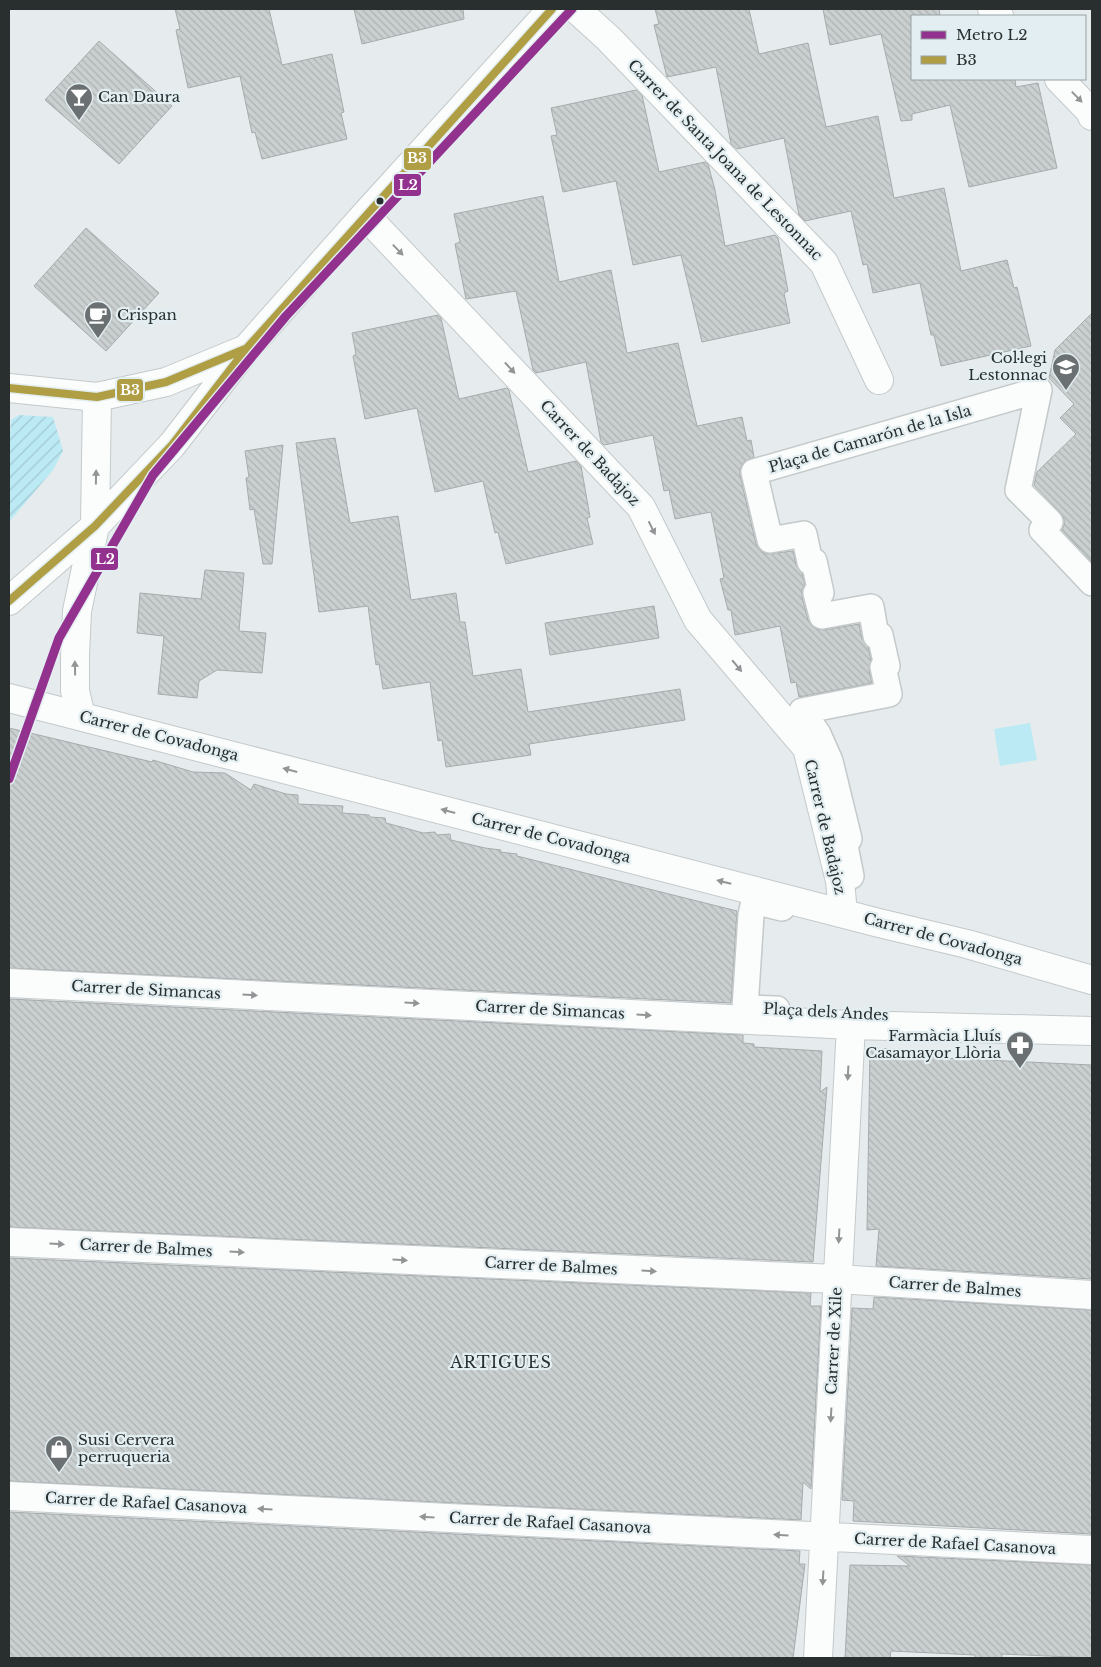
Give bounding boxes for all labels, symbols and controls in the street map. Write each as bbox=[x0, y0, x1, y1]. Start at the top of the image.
legend bbox=[911, 15, 1086, 80]
text: Metro L2 bbox=[956, 25, 1028, 44]
text: B3 bbox=[956, 50, 977, 69]
street label: Carrer de Santa Joana de Lestonnac bbox=[624, 55, 827, 264]
bar icon: Can Daura bbox=[64, 82, 94, 121]
place label: Can Daura bbox=[98, 87, 181, 106]
one-way arrow bbox=[1071, 91, 1083, 103]
line badge: B3 bbox=[403, 147, 432, 171]
text: B3 bbox=[407, 149, 427, 167]
line badge: L2 bbox=[393, 173, 422, 197]
text: L2 bbox=[398, 176, 418, 194]
unlabelled marker bbox=[375, 196, 385, 206]
one-way arrow bbox=[392, 244, 404, 256]
cafe icon: Crispan bbox=[83, 300, 113, 339]
place label: Crispan bbox=[117, 305, 177, 324]
place label: Col·legi Lestonnac bbox=[968, 348, 1047, 384]
school or university icon: Col·legi Lestonnac bbox=[1051, 352, 1081, 391]
one-way arrow bbox=[504, 362, 516, 374]
line badge: B3 bbox=[116, 378, 144, 402]
text: B3 bbox=[120, 381, 140, 399]
street label: Carrer de Badajoz bbox=[536, 396, 644, 510]
street label: Plaça de Camarón de la Isla bbox=[766, 400, 974, 477]
one-way arrow bbox=[92, 469, 100, 485]
one-way arrow bbox=[648, 521, 656, 536]
line badge: L2 bbox=[90, 547, 119, 571]
text: L2 bbox=[95, 550, 115, 568]
one-way arrow bbox=[731, 659, 743, 671]
one-way arrow bbox=[71, 660, 79, 676]
street label: Carrer de Covadonga bbox=[77, 707, 241, 765]
street label: Carrer de Badajoz bbox=[801, 757, 850, 896]
one-way arrow bbox=[283, 766, 298, 774]
one-way arrow bbox=[440, 807, 455, 815]
street label: Carrer de Covadonga bbox=[469, 809, 633, 867]
one-way arrow bbox=[716, 878, 731, 886]
street label: Carrer de Covadonga bbox=[862, 908, 1025, 969]
street label: Carrer de Simancas bbox=[71, 976, 222, 1003]
one-way arrow bbox=[242, 992, 258, 1000]
street label: Carrer de Simancas bbox=[475, 996, 626, 1023]
street label: Plaça dels Andes bbox=[763, 999, 889, 1024]
one-way arrow bbox=[404, 1000, 420, 1008]
one-way arrow bbox=[636, 1011, 652, 1019]
place label: Farmàcia Lluís Casamayor Llòria bbox=[865, 1026, 1002, 1062]
pharmacy icon: Farmàcia Lluís Casamayor Llòria bbox=[1005, 1030, 1035, 1069]
one-way arrow bbox=[844, 1066, 852, 1082]
one-way arrow bbox=[835, 1228, 843, 1244]
street label: Carrer de Balmes bbox=[79, 1235, 213, 1260]
one-way arrow bbox=[50, 1241, 66, 1249]
one-way arrow bbox=[230, 1249, 246, 1257]
street label: Carrer de Balmes bbox=[484, 1253, 618, 1278]
one-way arrow bbox=[392, 1256, 408, 1264]
one-way arrow bbox=[642, 1267, 658, 1275]
street label: Carrer de Balmes bbox=[888, 1272, 1022, 1301]
street label: Carrer de Xile bbox=[821, 1287, 846, 1395]
district label: ARTIGUES bbox=[449, 1352, 552, 1372]
one-way arrow bbox=[826, 1408, 834, 1424]
place label: Susi Cervera perruqueria bbox=[78, 1430, 175, 1466]
shop icon: Susi Cervera perruqueria bbox=[44, 1434, 74, 1473]
street label: Carrer de Rafael Casanova bbox=[45, 1488, 248, 1517]
one-way arrow bbox=[256, 1504, 272, 1512]
street label: Carrer de Rafael Casanova bbox=[449, 1508, 652, 1537]
one-way arrow bbox=[419, 1513, 435, 1521]
street label: Carrer de Rafael Casanova bbox=[854, 1529, 1057, 1558]
one-way arrow bbox=[773, 1531, 789, 1539]
one-way arrow bbox=[818, 1570, 826, 1586]

